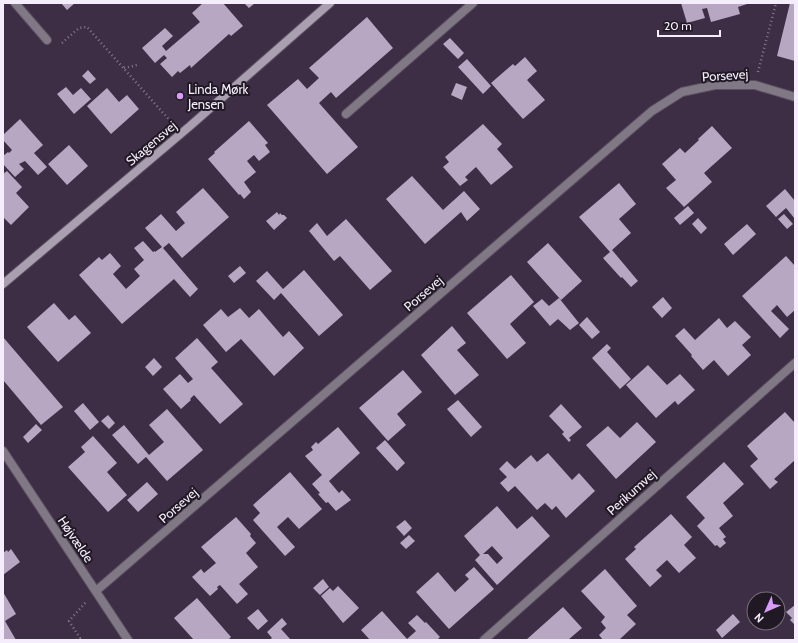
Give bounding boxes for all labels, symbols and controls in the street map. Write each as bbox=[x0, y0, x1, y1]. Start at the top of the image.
scale bar bbox=[658, 12, 720, 38]
text: 20 m bbox=[664, 18, 692, 33]
street label: Porsevej bbox=[701, 65, 749, 86]
place label: Linda Mørk Jensen bbox=[187, 81, 249, 112]
marker: Linda Mørk Jensen bbox=[175, 91, 185, 101]
street label: Skagensvej bbox=[122, 117, 180, 169]
street label: Porsevej bbox=[400, 272, 446, 315]
street label: Perikumvej bbox=[603, 466, 659, 519]
street label: Porsevej bbox=[155, 484, 201, 527]
street label: Højvælde bbox=[54, 513, 97, 566]
north arrow bbox=[746, 591, 786, 631]
text: N bbox=[751, 610, 767, 626]

